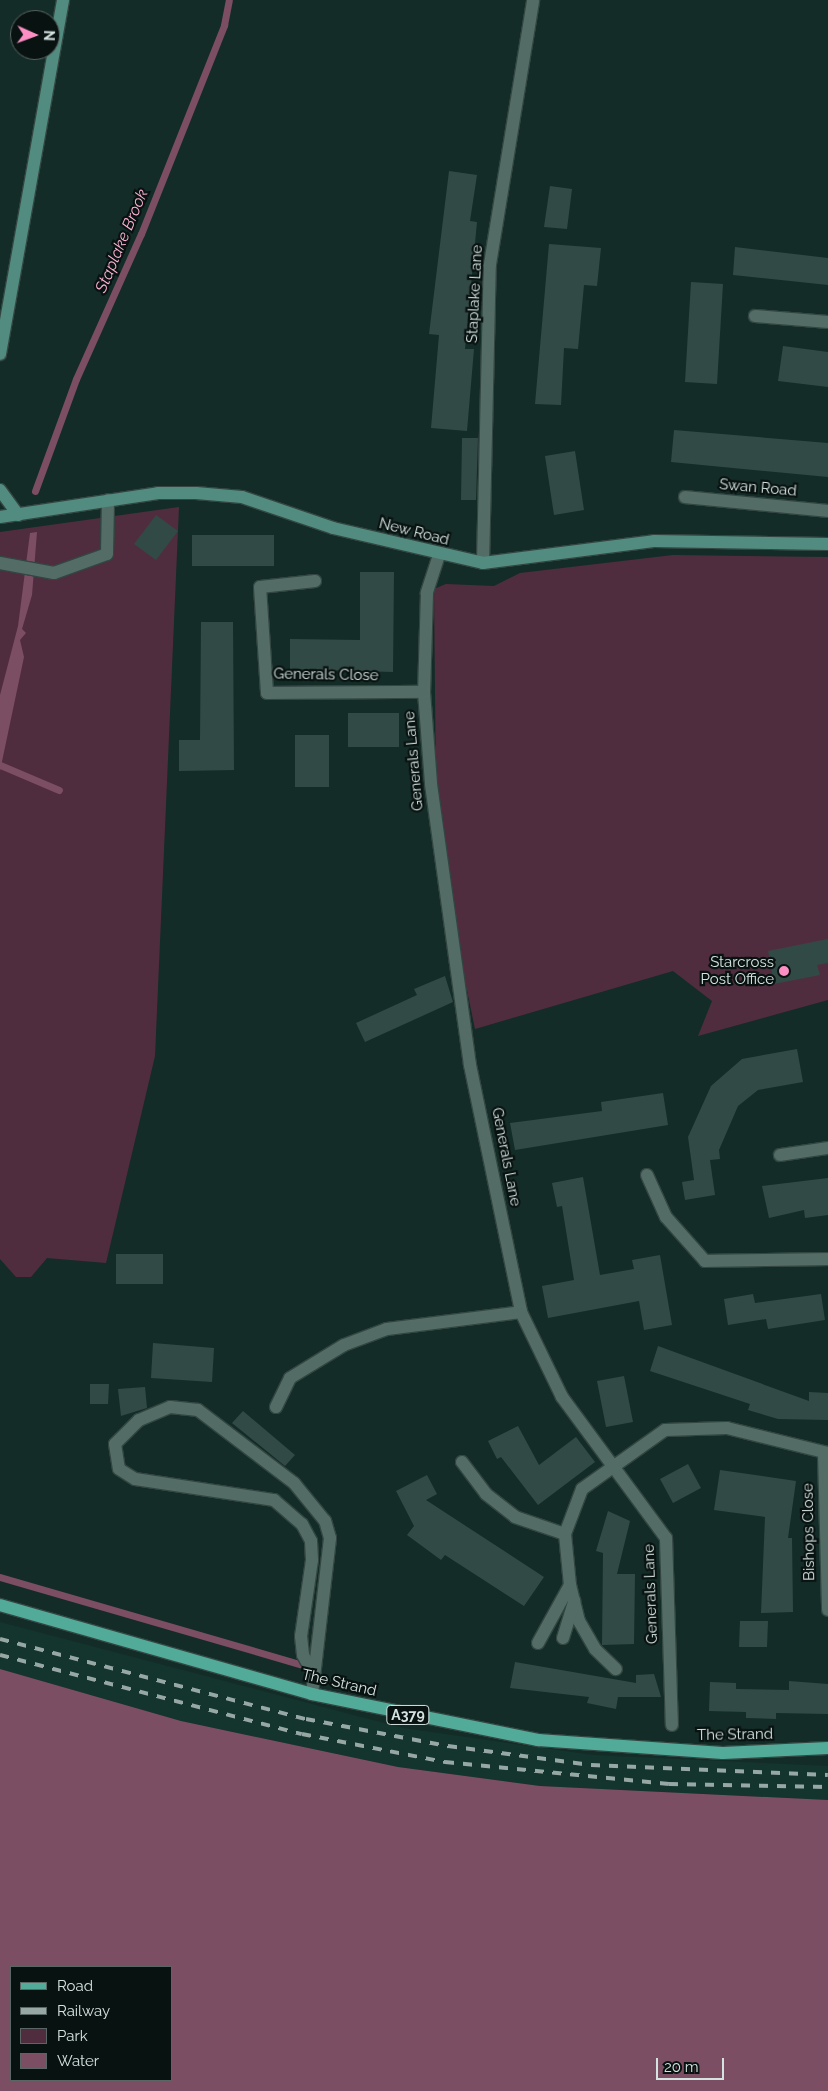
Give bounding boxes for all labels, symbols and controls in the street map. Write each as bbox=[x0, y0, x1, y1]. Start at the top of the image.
north arrow bbox=[10, 10, 60, 60]
text: N bbox=[41, 30, 57, 41]
water label: Staplake Brook bbox=[92, 186, 152, 296]
street label: Staplake Lane bbox=[463, 244, 487, 344]
street label: Swan Road bbox=[719, 476, 797, 500]
street label: New Road bbox=[377, 515, 451, 549]
street label: Generals Close bbox=[273, 665, 379, 685]
street label: Generals Lane bbox=[401, 710, 427, 812]
place label: Starcross Post Office bbox=[701, 953, 774, 988]
marker: Starcross Post Office bbox=[778, 965, 790, 977]
street label: Generals Lane bbox=[488, 1106, 524, 1208]
street label: Bishops Close bbox=[799, 1483, 819, 1581]
street label: Generals Lane bbox=[640, 1544, 662, 1644]
street label: The Strand bbox=[300, 1666, 378, 1700]
road number: A379 bbox=[386, 1704, 430, 1726]
street label: The Strand bbox=[697, 1725, 773, 1745]
legend bbox=[10, 1966, 172, 2081]
text: Road bbox=[57, 1977, 93, 1995]
text: Railway bbox=[57, 2002, 110, 2020]
text: Park bbox=[57, 2027, 88, 2045]
scale bar bbox=[658, 2048, 726, 2080]
text: Water bbox=[57, 2052, 99, 2070]
text: 20 m bbox=[664, 2058, 699, 2076]

